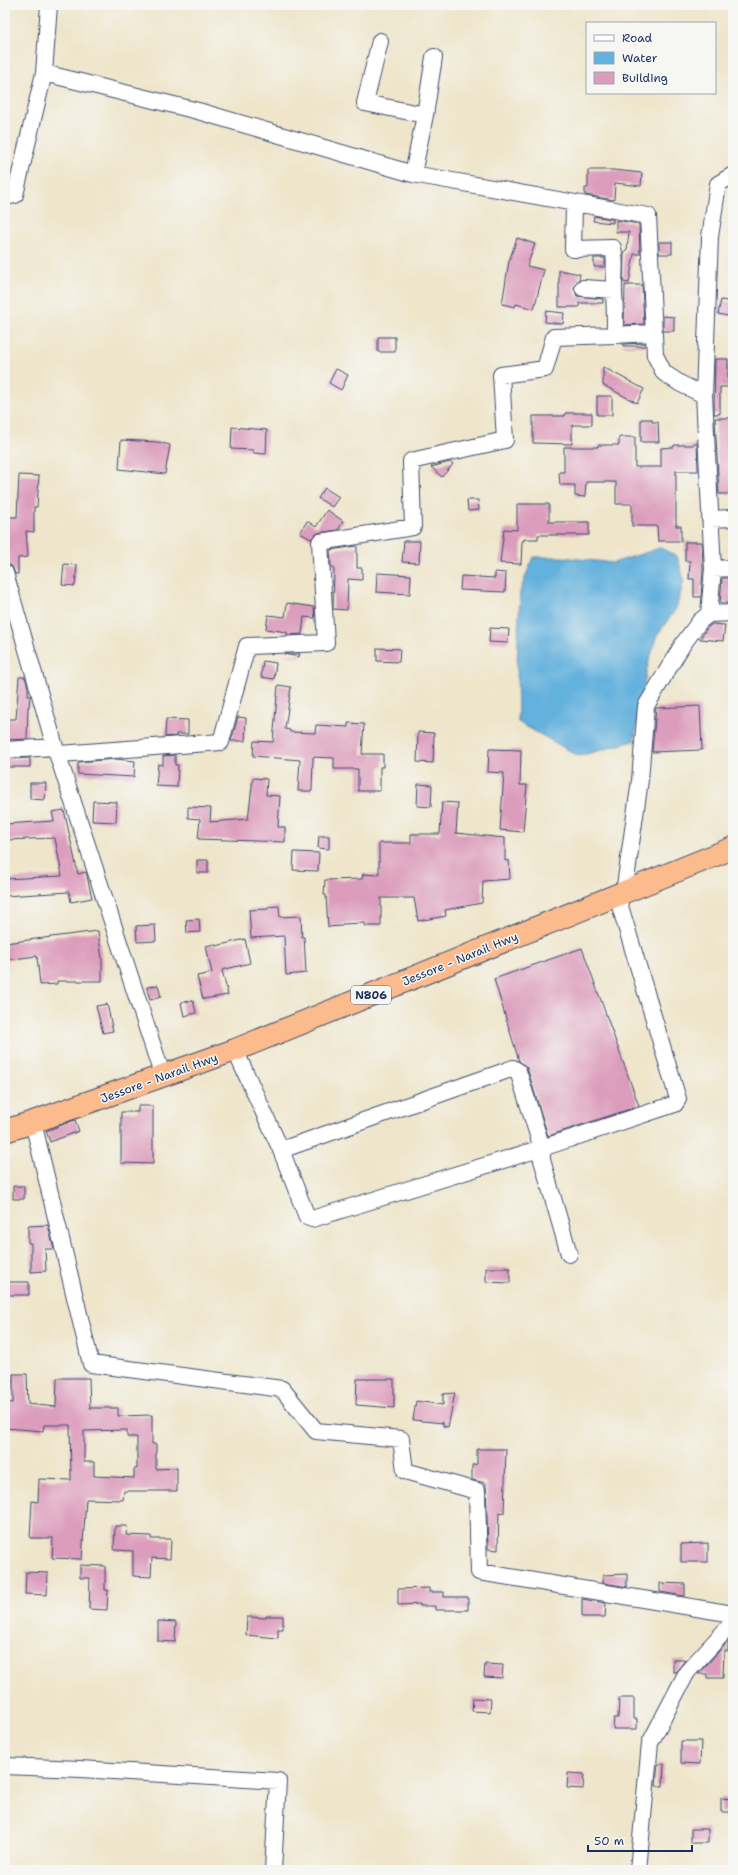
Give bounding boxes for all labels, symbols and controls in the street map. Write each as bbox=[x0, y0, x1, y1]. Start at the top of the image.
legend bbox=[586, 22, 716, 94]
text: Road bbox=[622, 30, 653, 46]
text: Water bbox=[622, 50, 658, 66]
text: Building bbox=[622, 70, 668, 86]
street label: Jessore - Narail Hwy bbox=[400, 928, 520, 990]
road number: N806 bbox=[351, 986, 391, 1004]
street label: Jessore - Narail Hwy bbox=[98, 1049, 220, 1107]
scale bar bbox=[588, 1827, 692, 1853]
text: 50 m bbox=[594, 1833, 624, 1849]

